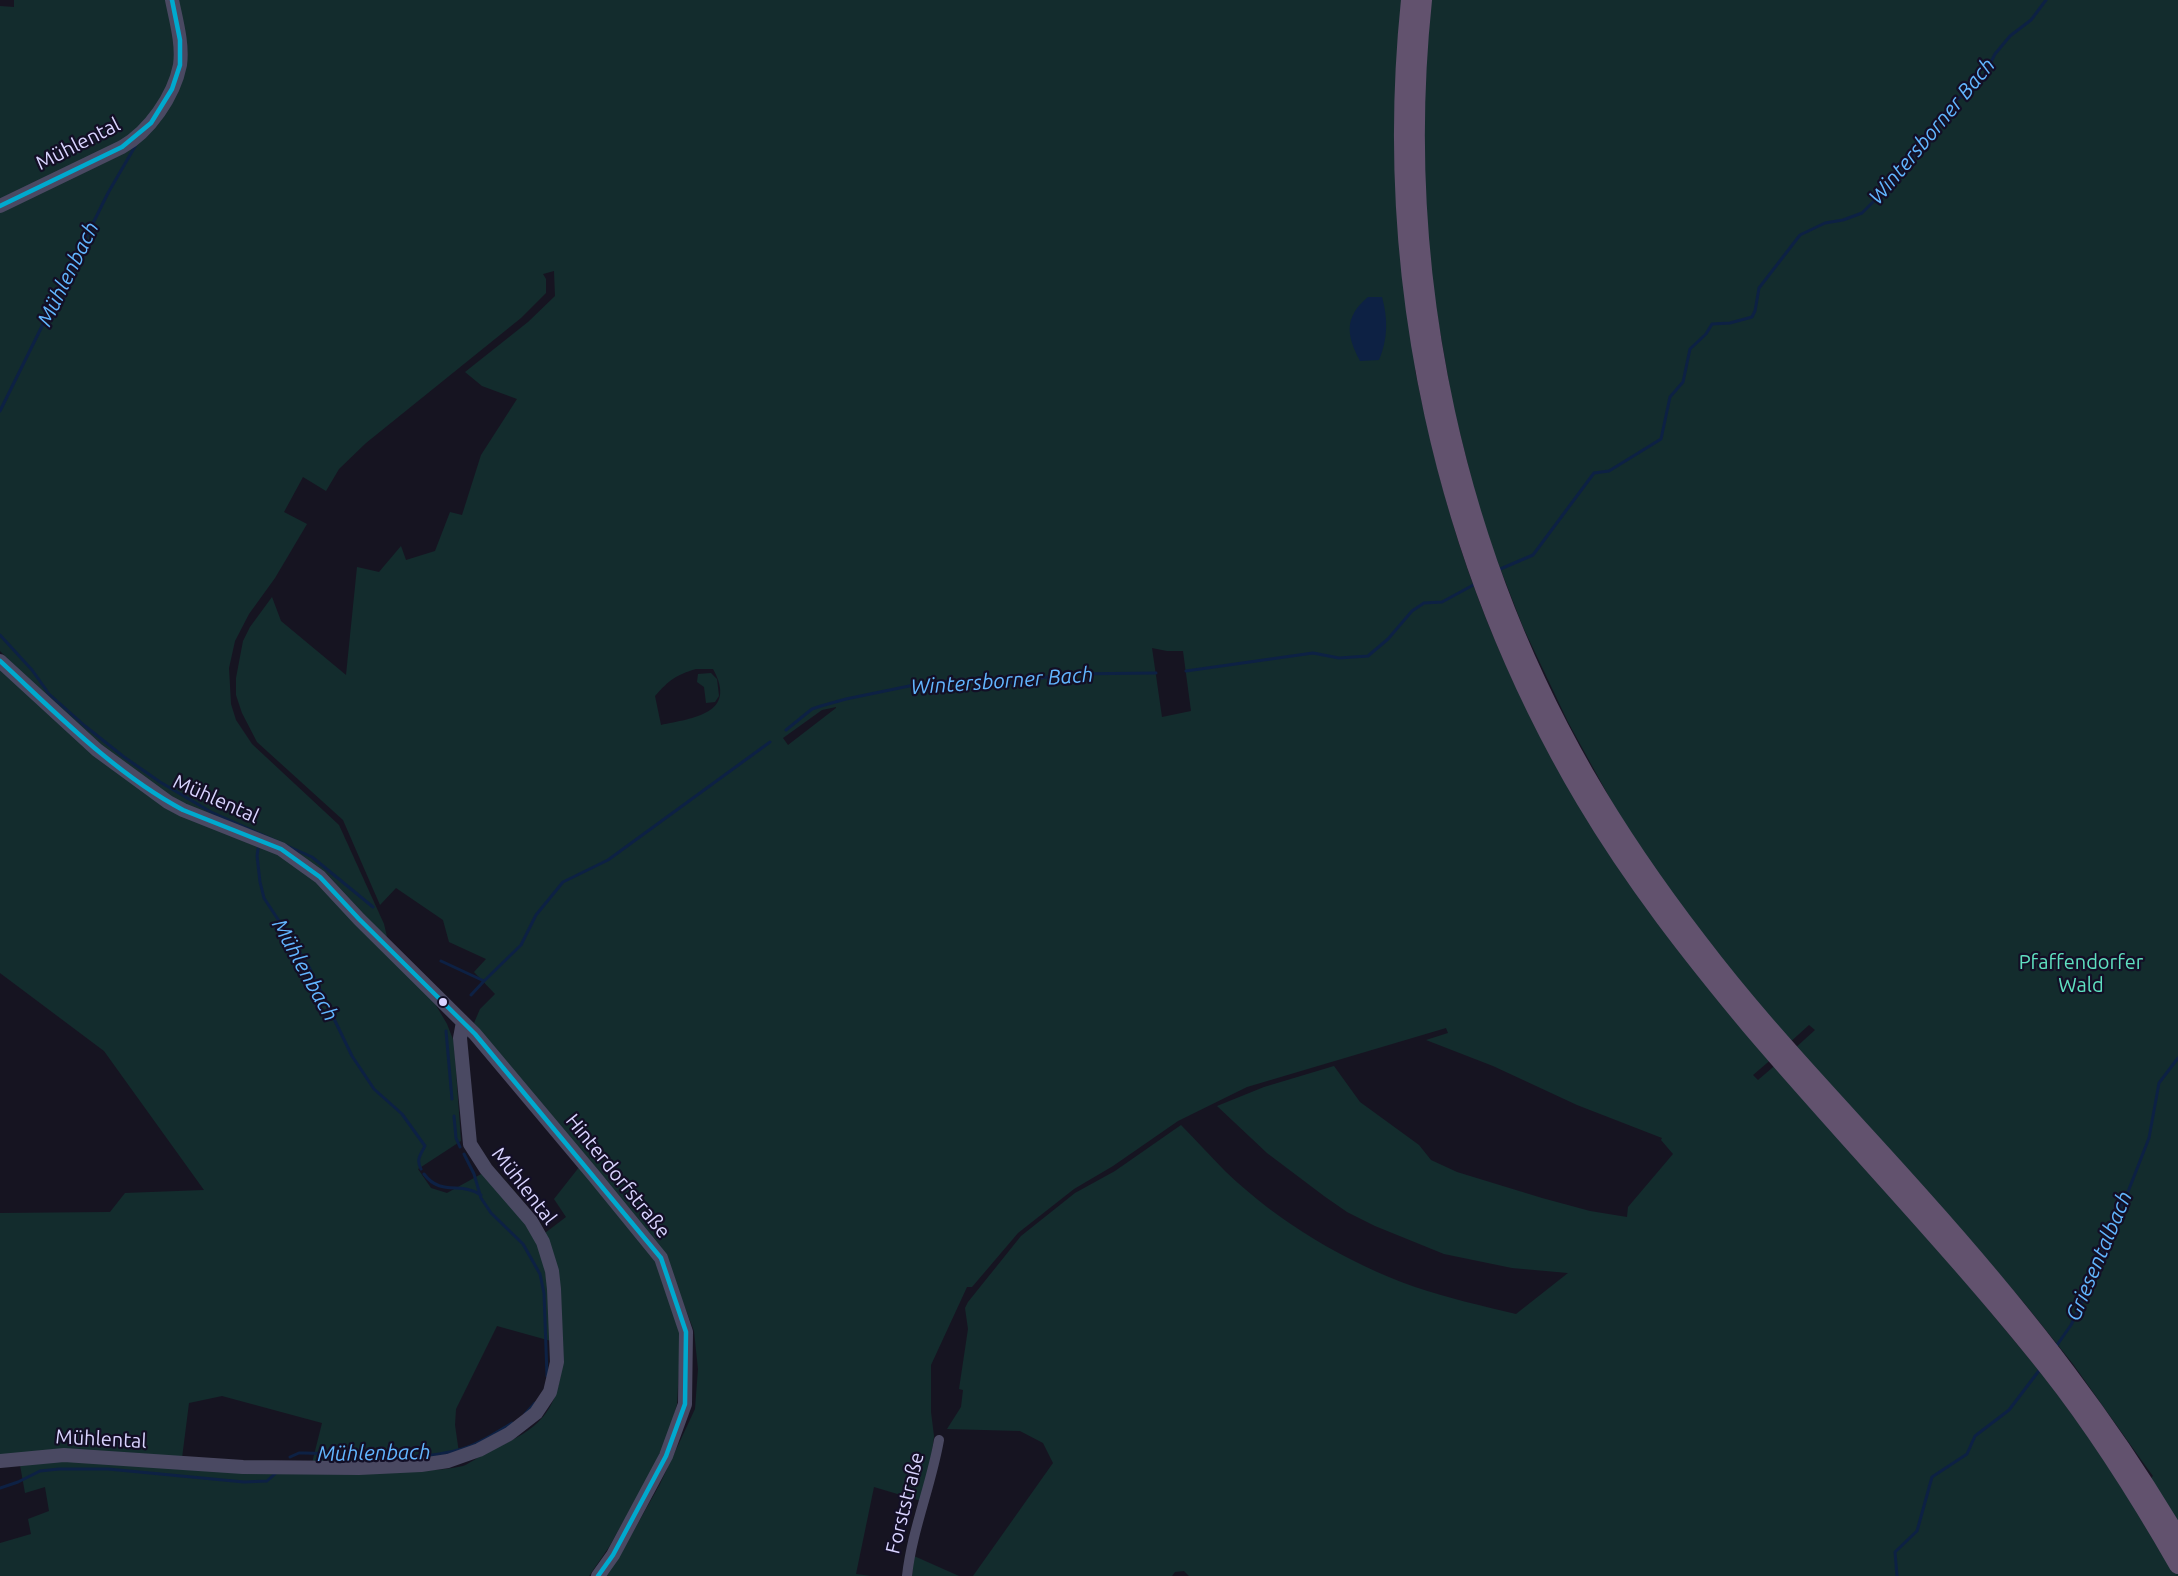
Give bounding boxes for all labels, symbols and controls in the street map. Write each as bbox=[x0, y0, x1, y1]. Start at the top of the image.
water label: Wintersborner Bach bbox=[1864, 53, 2000, 209]
street label: Mühlental bbox=[32, 113, 124, 175]
water label: Mühlenbach bbox=[32, 218, 104, 330]
water label: Wintersborner Bach bbox=[910, 662, 1094, 700]
street label: Mühlental bbox=[169, 769, 263, 829]
water label: Mühlenbach bbox=[267, 914, 343, 1026]
park label: Pfaffendorfer Wald bbox=[2019, 950, 2143, 997]
unlabelled marker bbox=[437, 996, 449, 1008]
street label: Hinterdorfstraße bbox=[561, 1109, 675, 1243]
street label: Mühlental bbox=[486, 1143, 562, 1229]
water label: Griesentalbach bbox=[2060, 1187, 2138, 1325]
street label: Mühlental bbox=[55, 1425, 147, 1453]
water label: Mühlenbach bbox=[317, 1439, 431, 1467]
street label: Forststraße bbox=[881, 1450, 929, 1556]

